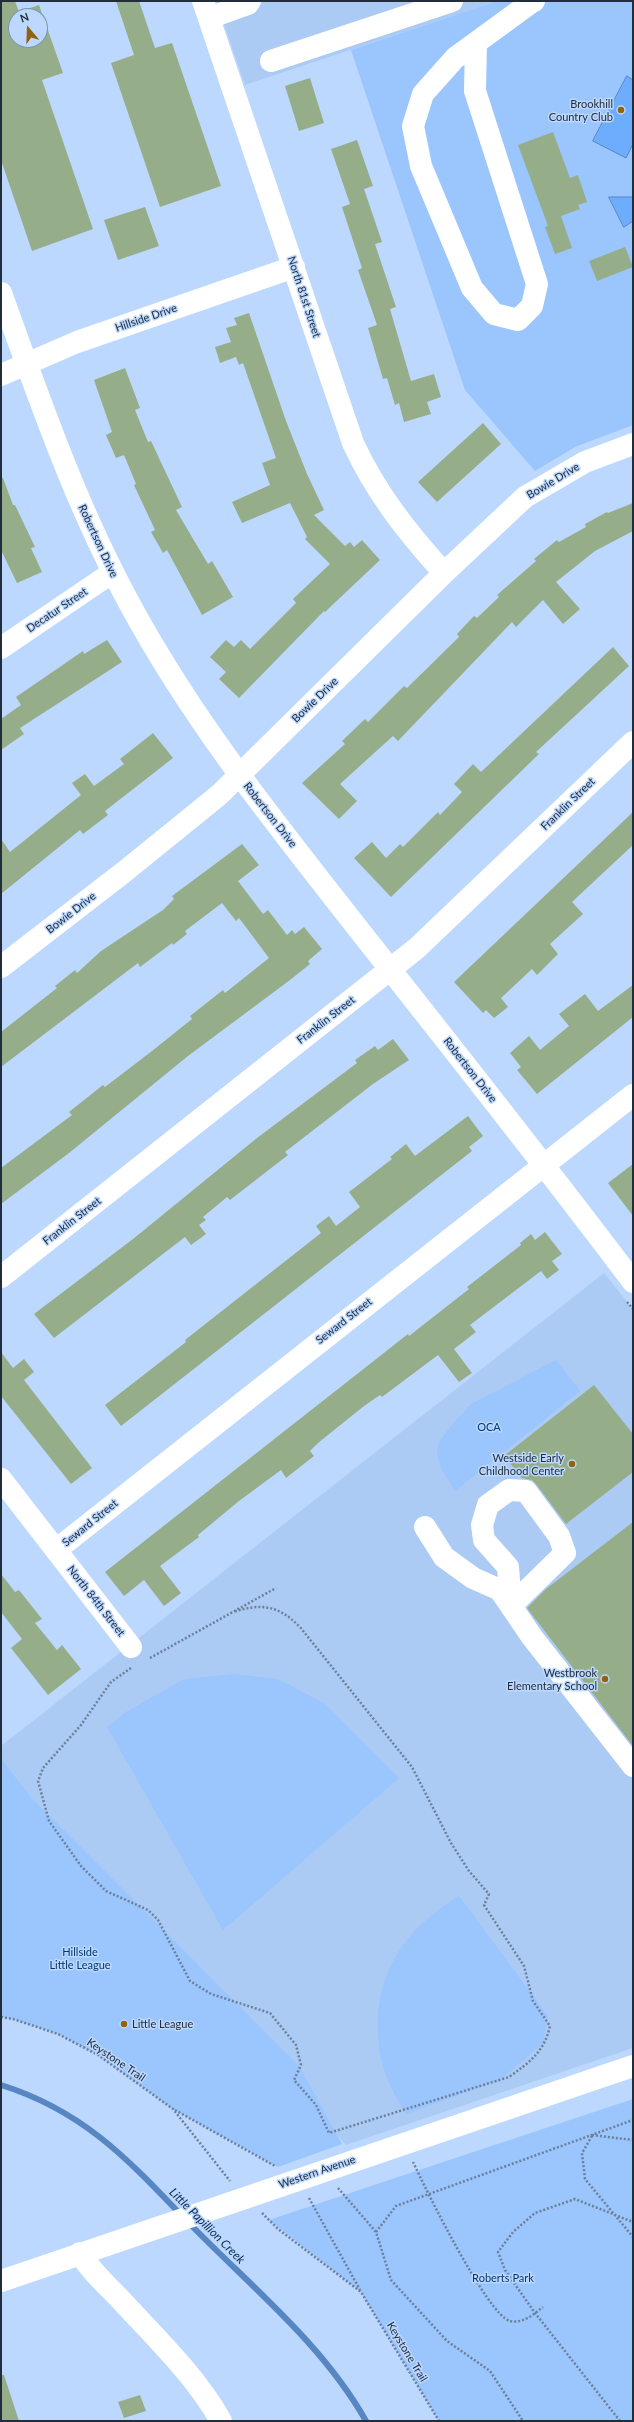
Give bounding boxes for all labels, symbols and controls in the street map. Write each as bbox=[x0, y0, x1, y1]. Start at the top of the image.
north arrow bbox=[8, 8, 48, 48]
text: N bbox=[18, 10, 30, 25]
place label: Brookhill Country Club bbox=[549, 97, 613, 123]
marker: Brookhill Country Club bbox=[616, 105, 626, 115]
street label: North 81st Street bbox=[285, 255, 323, 339]
street label: Hillside Drive bbox=[113, 301, 179, 335]
street label: Bowie Drive bbox=[524, 460, 582, 502]
street label: Robertson Drive bbox=[75, 502, 121, 580]
street label: Decatur Street bbox=[24, 585, 90, 635]
street label: Bowie Drive bbox=[289, 675, 341, 725]
street label: Franklin Street bbox=[538, 775, 598, 833]
street label: Robertson Drive bbox=[241, 780, 299, 850]
street label: Bowie Drive bbox=[44, 890, 98, 936]
street label: Franklin Street bbox=[294, 993, 358, 1047]
street label: Robertson Drive bbox=[441, 1035, 499, 1105]
street label: Franklin Street bbox=[40, 1194, 104, 1248]
street label: Seward Street bbox=[313, 1295, 375, 1347]
park label: OCA bbox=[477, 1420, 501, 1434]
place label: Westside Early Childhood Center bbox=[479, 1451, 564, 1477]
marker: Westside Early Childhood Center bbox=[567, 1459, 577, 1469]
street label: Seward Street bbox=[60, 1497, 120, 1549]
street label: North 84th Street bbox=[64, 1563, 128, 1639]
place label: Westbrook Elementary School bbox=[507, 1666, 597, 1692]
marker: Westbrook Elementary School bbox=[600, 1674, 610, 1684]
park label: Hillside Little League bbox=[49, 1945, 111, 1971]
place label: Little League bbox=[132, 2017, 193, 2031]
marker: Little League bbox=[119, 2019, 129, 2029]
street label: Keystone Trail bbox=[84, 2036, 148, 2084]
street label: Western Avenue bbox=[277, 2153, 357, 2191]
water label: Little Papillion Creek bbox=[166, 2185, 248, 2267]
park label: Roberts Park bbox=[472, 2271, 534, 2285]
street label: Keystone Trail bbox=[384, 2320, 430, 2384]

